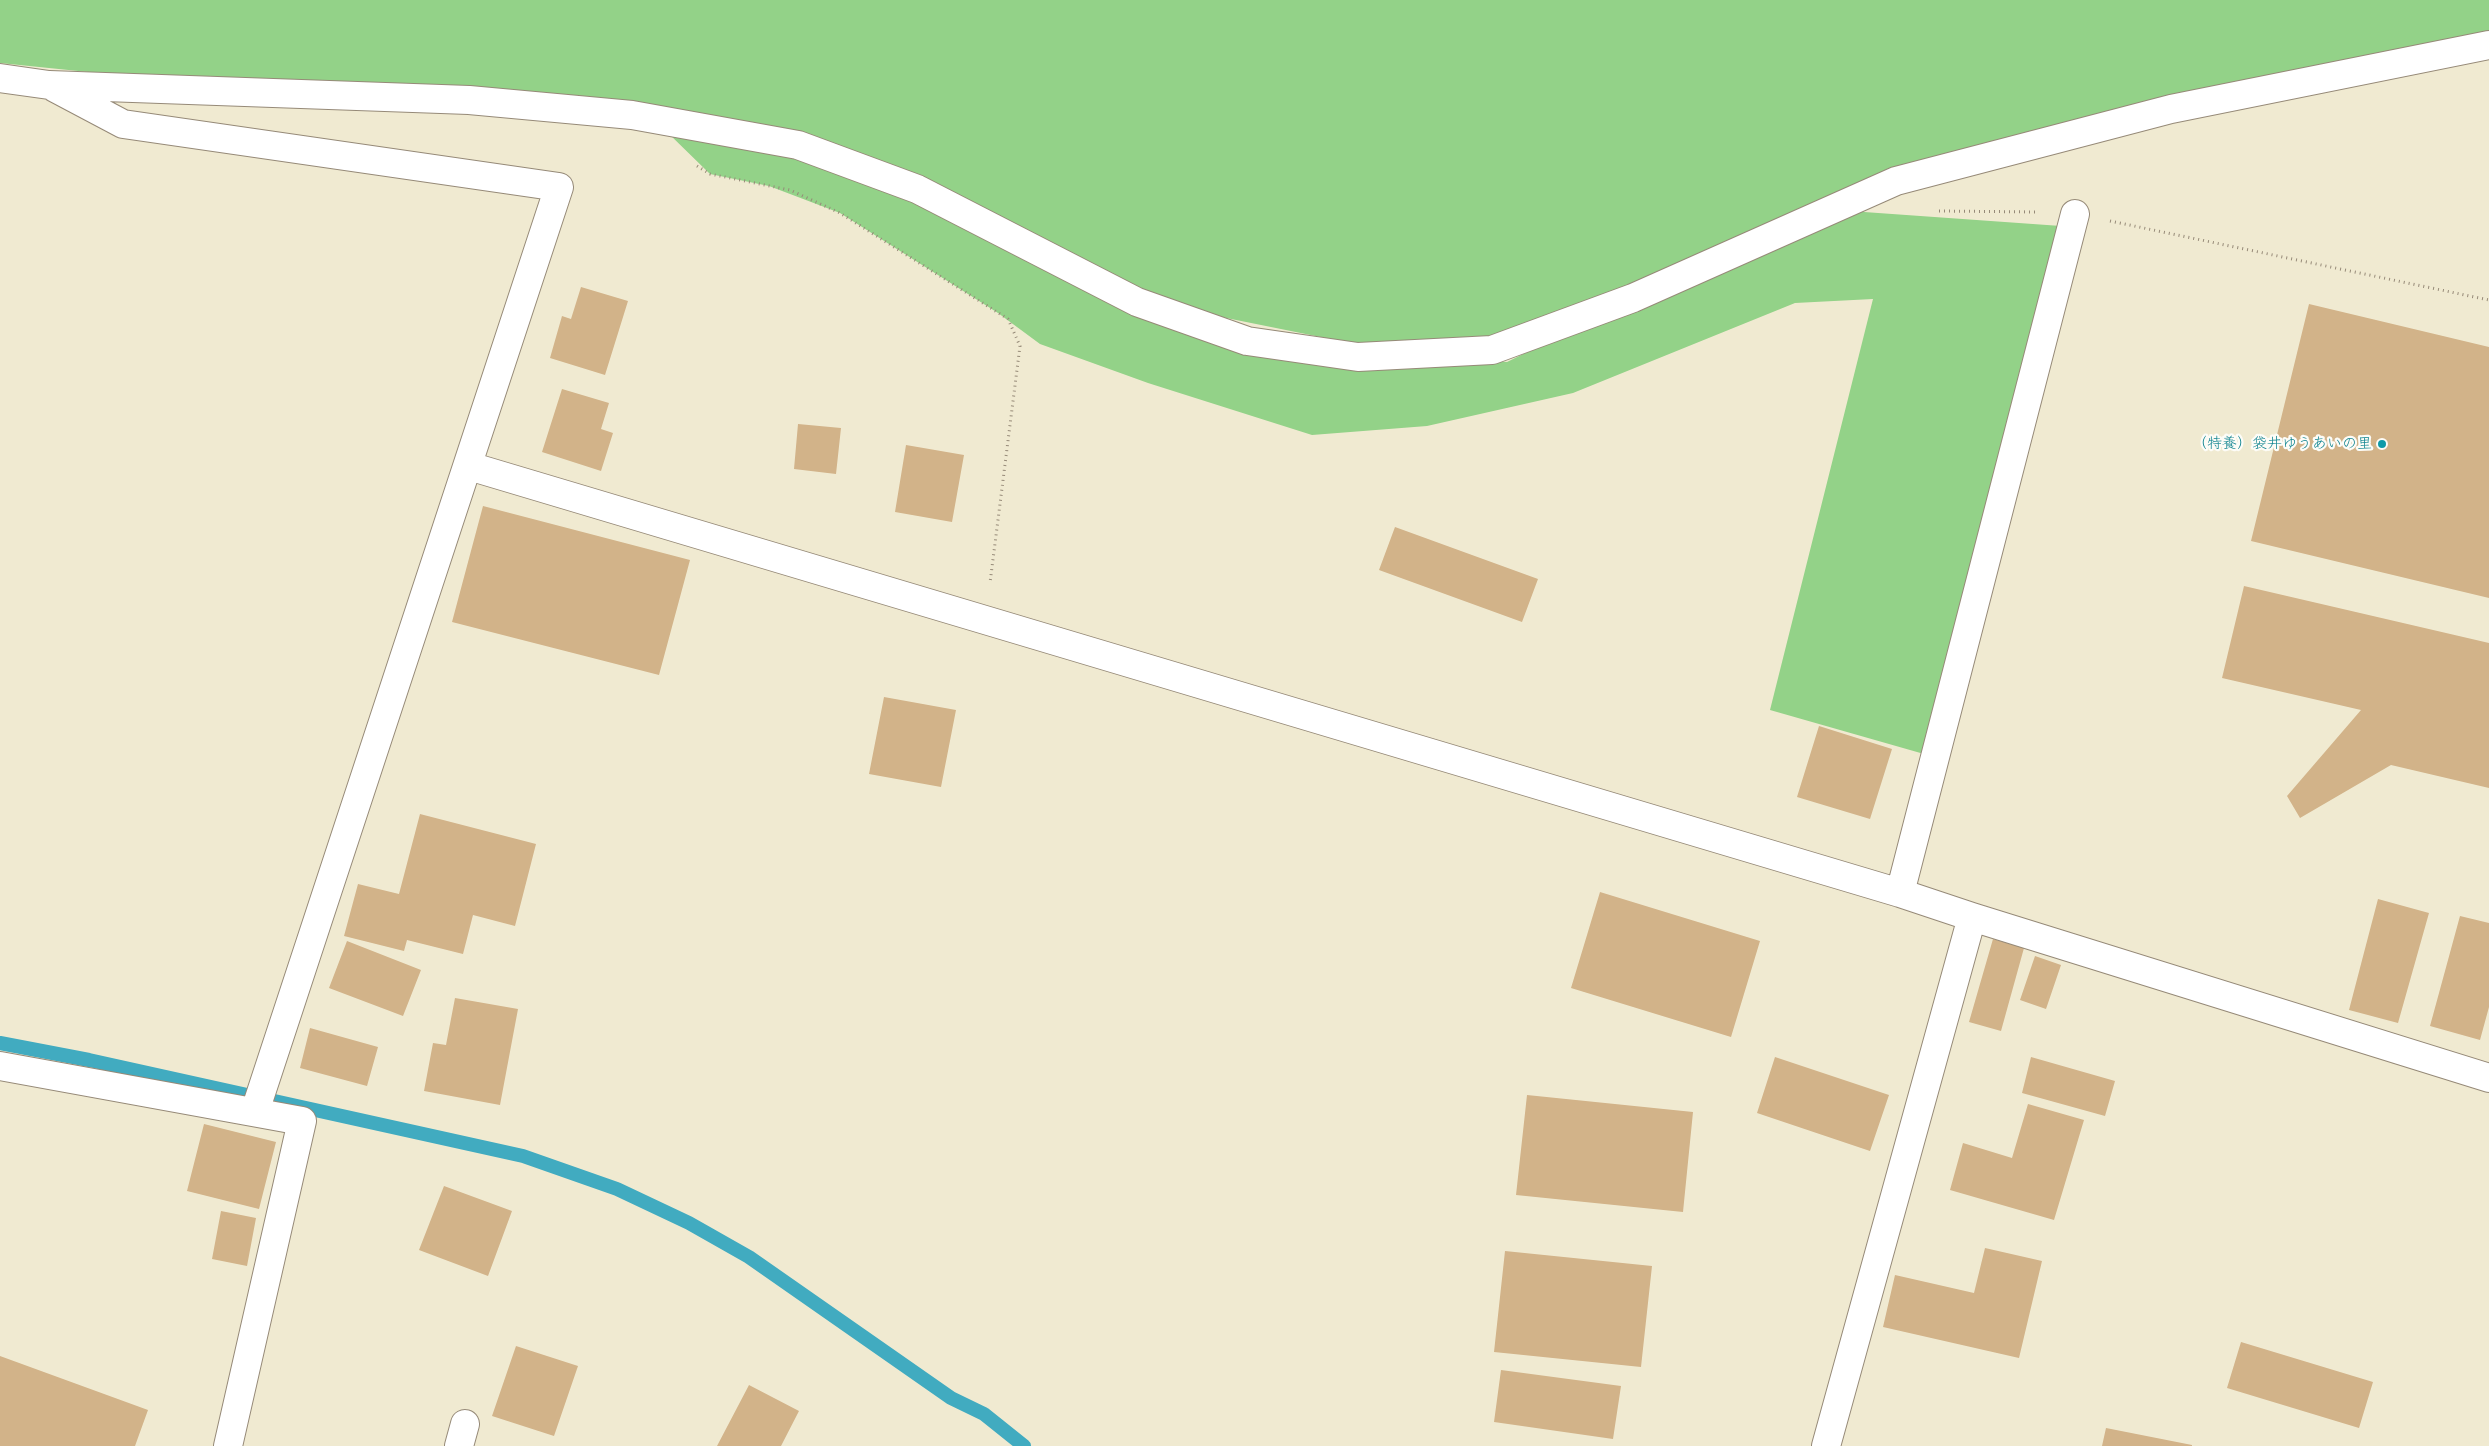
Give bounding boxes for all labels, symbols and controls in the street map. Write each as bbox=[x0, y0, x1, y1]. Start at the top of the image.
place label: （特養）袋井ゆうあいの里 bbox=[2192, 435, 2372, 453]
marker: （特養）袋井ゆうあいの里 bbox=[2376, 438, 2388, 450]

